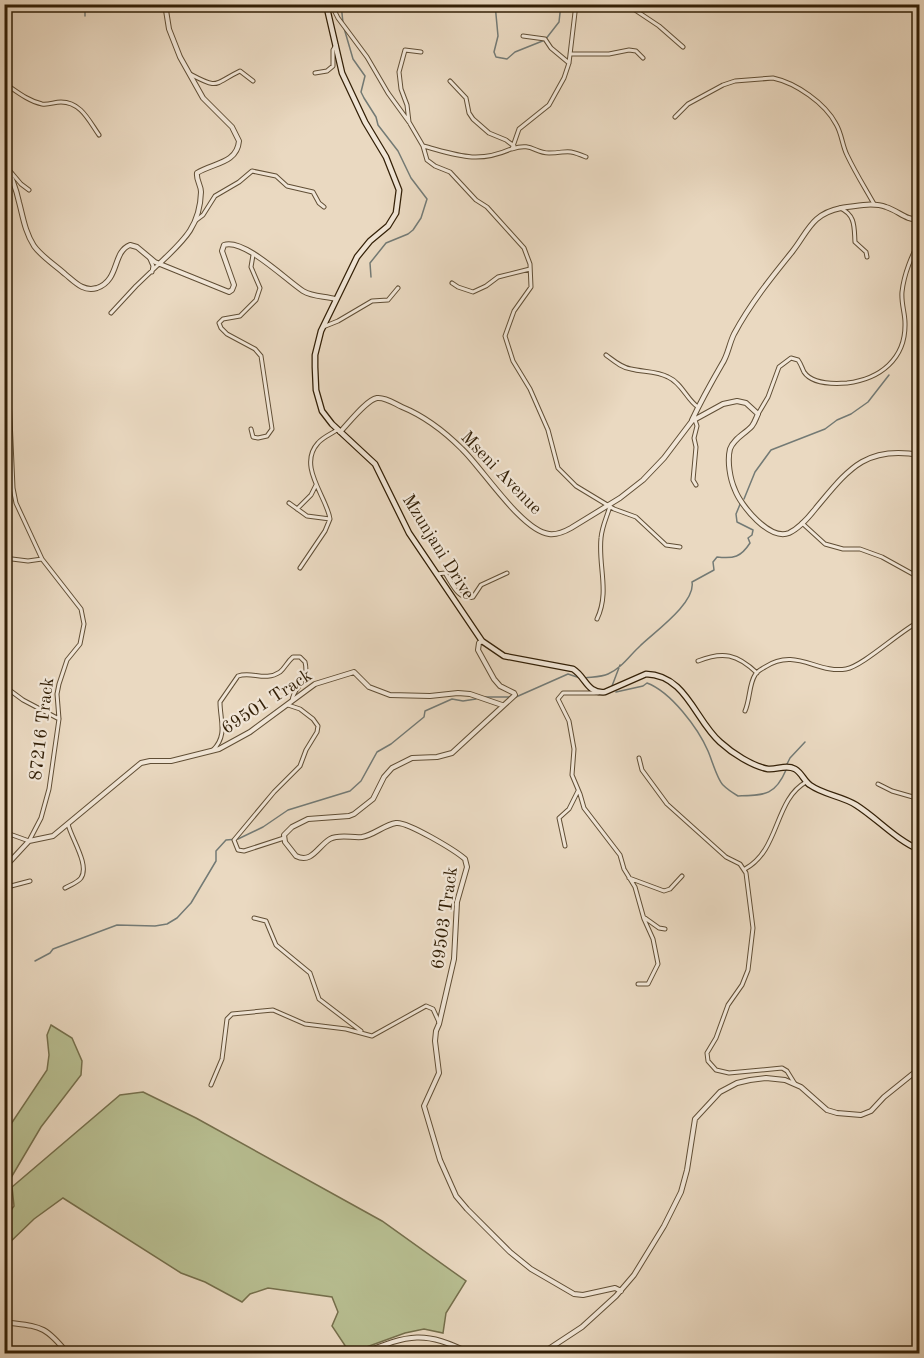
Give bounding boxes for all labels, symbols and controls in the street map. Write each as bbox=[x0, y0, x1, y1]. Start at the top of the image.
street label: Mseni Avenue bbox=[457, 428, 545, 518]
street label: Mzunjani Drive bbox=[399, 491, 477, 603]
street label: 69501 Track bbox=[219, 666, 315, 738]
street label: 87216 Track bbox=[27, 677, 57, 781]
street label: 69503 Track bbox=[429, 865, 461, 971]

